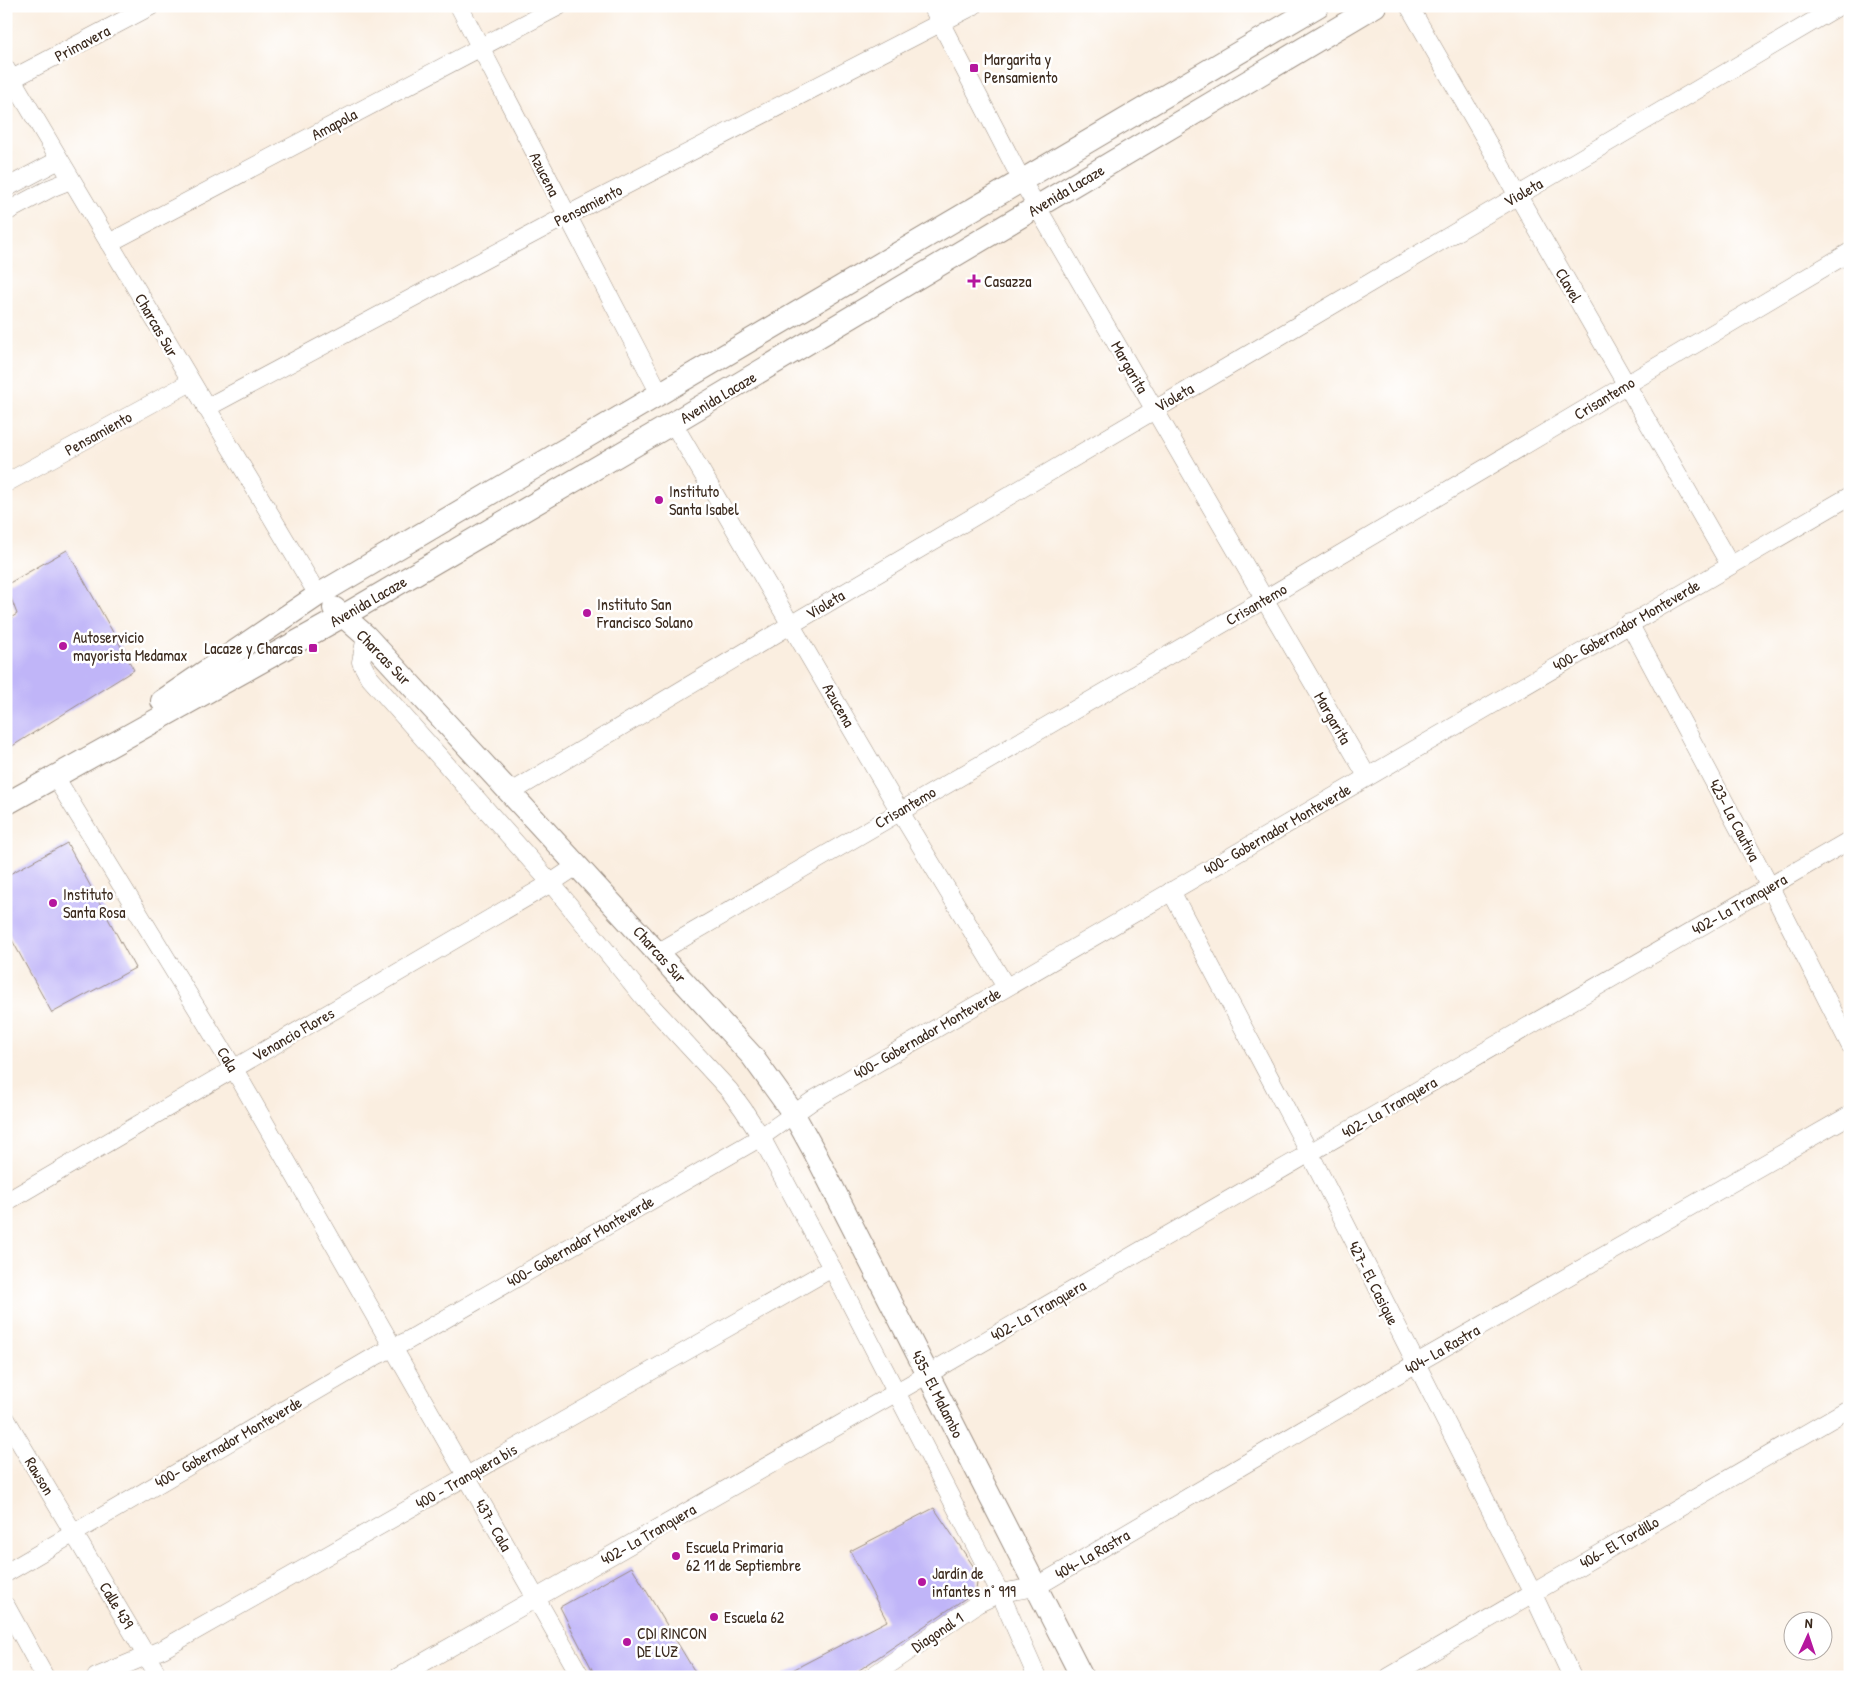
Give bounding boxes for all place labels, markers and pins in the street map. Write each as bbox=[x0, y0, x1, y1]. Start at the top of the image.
place label: Margarita y Pensamiento bbox=[984, 48, 1058, 88]
marker: Margarita y Pensamiento bbox=[968, 62, 980, 74]
place label: Casazza bbox=[984, 270, 1031, 292]
marker: Casazza bbox=[968, 275, 980, 287]
place label: Instituto Santa Isabel bbox=[669, 480, 739, 520]
marker: Instituto Santa Isabel bbox=[653, 494, 665, 506]
place label: Instituto San Francisco Solano bbox=[596, 593, 694, 633]
marker: Instituto San Francisco Solano bbox=[581, 607, 593, 619]
place label: Autoservicio mayorista Medamax bbox=[73, 626, 187, 666]
place label: Lacaze y Charcas bbox=[204, 637, 303, 659]
marker: Autoservicio mayorista Medamax bbox=[57, 640, 69, 652]
marker: Lacaze y Charcas bbox=[307, 642, 319, 654]
place label: Instituto Santa Rosa bbox=[63, 883, 125, 923]
marker: Instituto Santa Rosa bbox=[47, 897, 59, 909]
place label: Escuela Primaria 62 11 de Septiembre bbox=[686, 1536, 802, 1576]
marker: Escuela Primaria 62 11 de Septiembre bbox=[670, 1550, 682, 1562]
place label: Jardín de infantes n° 919 bbox=[932, 1562, 1016, 1602]
marker: Jardín de infantes n° 919 bbox=[916, 1576, 928, 1588]
place label: Escuela 62 bbox=[724, 1606, 785, 1628]
marker: Escuela 62 bbox=[708, 1611, 720, 1623]
place label: CDI RINCON DE LUZ bbox=[637, 1622, 707, 1662]
marker: CDI RINCON DE LUZ bbox=[621, 1636, 633, 1648]

